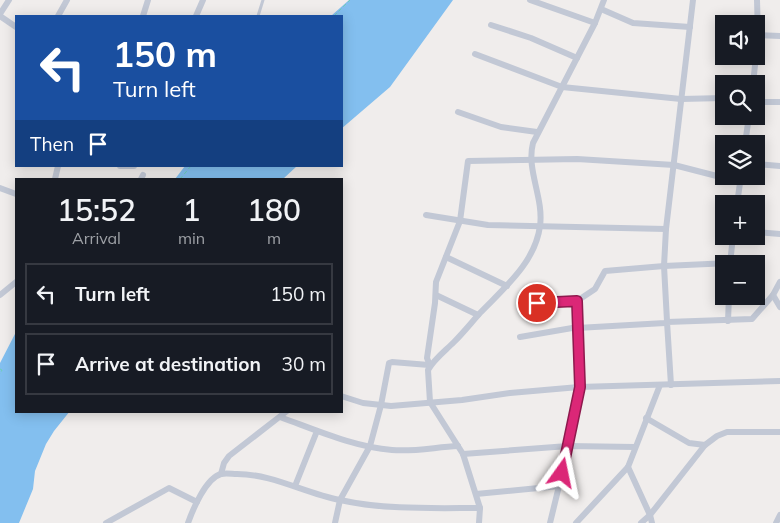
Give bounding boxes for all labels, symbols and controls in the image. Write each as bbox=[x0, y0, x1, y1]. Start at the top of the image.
map controls bbox=[715, 15, 765, 305]
button: sound bbox=[715, 15, 765, 65]
text: 150 m bbox=[113, 32, 217, 76]
icon: left bbox=[30, 35, 95, 100]
text: Turn left bbox=[113, 75, 196, 103]
button: search bbox=[715, 75, 765, 125]
icon: arrive bbox=[84, 130, 112, 158]
text: Then bbox=[30, 132, 74, 156]
button: layers bbox=[715, 135, 765, 185]
text: 15:52 bbox=[57, 191, 136, 229]
text: 1 bbox=[183, 191, 201, 229]
text: 180 bbox=[247, 191, 301, 229]
button: + bbox=[715, 195, 765, 245]
text: Arrival bbox=[72, 228, 121, 248]
text: min bbox=[178, 228, 205, 248]
text: m bbox=[267, 228, 281, 248]
button: − bbox=[715, 255, 765, 305]
icon: left bbox=[32, 280, 60, 308]
text: Turn left bbox=[75, 282, 150, 306]
text: 150 m bbox=[270, 282, 326, 306]
pin bbox=[516, 282, 558, 324]
icon: arrive bbox=[523, 289, 551, 317]
icon: arrive bbox=[32, 350, 60, 378]
text: Arrive at destination bbox=[75, 352, 261, 376]
text: 30 m bbox=[282, 352, 326, 376]
position arrow bbox=[535, 446, 587, 498]

